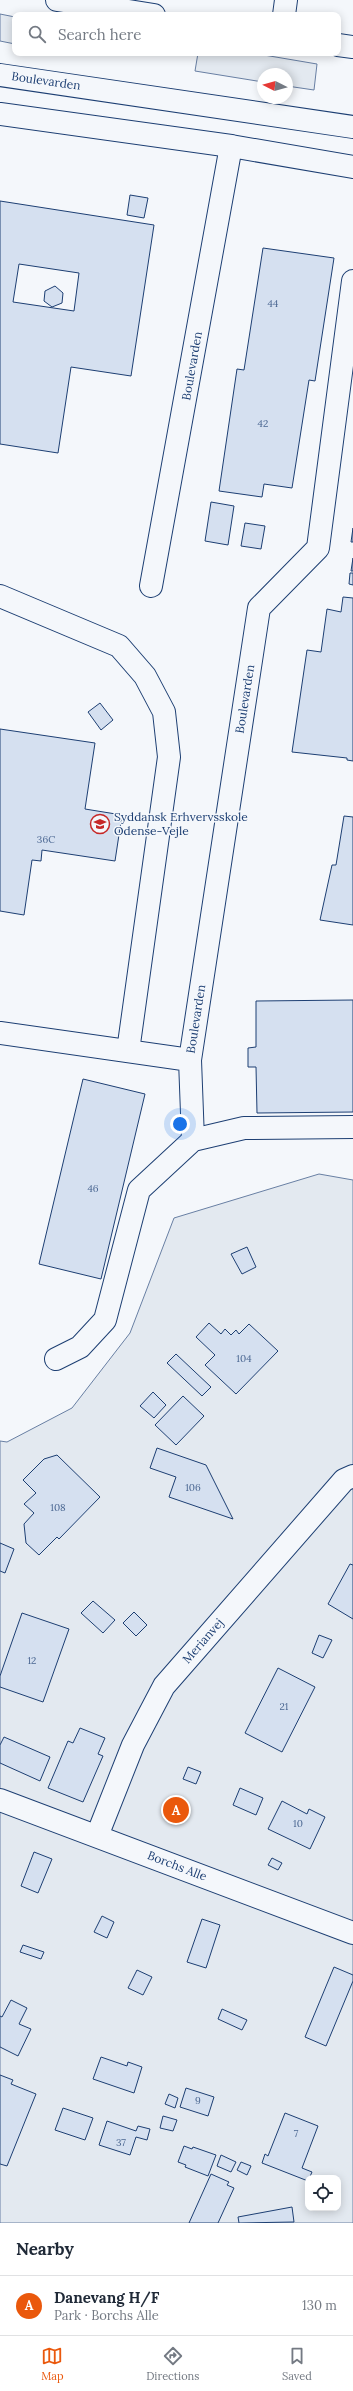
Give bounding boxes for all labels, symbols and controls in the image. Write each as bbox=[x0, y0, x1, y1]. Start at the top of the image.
search box bbox=[12, 12, 341, 56]
icon: search bbox=[26, 23, 48, 45]
text: Search here bbox=[58, 25, 141, 44]
street label: Boulevarden bbox=[11, 68, 82, 93]
north arrow bbox=[257, 68, 293, 104]
house number: 44 bbox=[268, 297, 279, 310]
street label: Boulevarden bbox=[178, 330, 205, 401]
house number: 42 bbox=[258, 417, 268, 430]
street label: Boulevarden bbox=[232, 663, 257, 734]
place label: Syddansk Erhvervsskole Odense-Vejle bbox=[114, 809, 248, 838]
school or university icon: Syddansk Erhvervsskole Odense-Vejle bbox=[89, 813, 111, 835]
house number: 36C bbox=[37, 833, 55, 846]
street label: Boulevarden bbox=[183, 983, 208, 1054]
your location bbox=[170, 1114, 190, 1134]
house number: 46 bbox=[87, 1182, 99, 1195]
house number: 104 bbox=[236, 1352, 252, 1365]
house number: 106 bbox=[185, 1481, 201, 1494]
house number: 108 bbox=[50, 1501, 66, 1514]
street label: Merianvej bbox=[179, 1615, 226, 1666]
house number: 12 bbox=[27, 1654, 37, 1667]
house number: 21 bbox=[279, 1700, 289, 1713]
pin: A bbox=[163, 1795, 189, 1825]
house number: 10 bbox=[293, 1817, 303, 1830]
street label: Borchs Alle bbox=[145, 1847, 209, 1884]
house number: 9 bbox=[195, 2094, 201, 2107]
house number: 7 bbox=[294, 2127, 299, 2140]
house number: 37 bbox=[116, 2136, 126, 2149]
map controls bbox=[305, 2175, 341, 2211]
button: locate bbox=[305, 2175, 341, 2211]
text: Nearby bbox=[16, 2238, 74, 2260]
text: Danevang H/F bbox=[54, 2288, 159, 2307]
text: A bbox=[25, 2297, 33, 2314]
text: 130 m bbox=[302, 2297, 337, 2314]
text: Park · Borchs Alle bbox=[54, 2307, 159, 2324]
tab: Map bbox=[41, 2345, 64, 2383]
tab: Directions bbox=[146, 2345, 199, 2383]
tab: Saved bbox=[282, 2345, 312, 2383]

